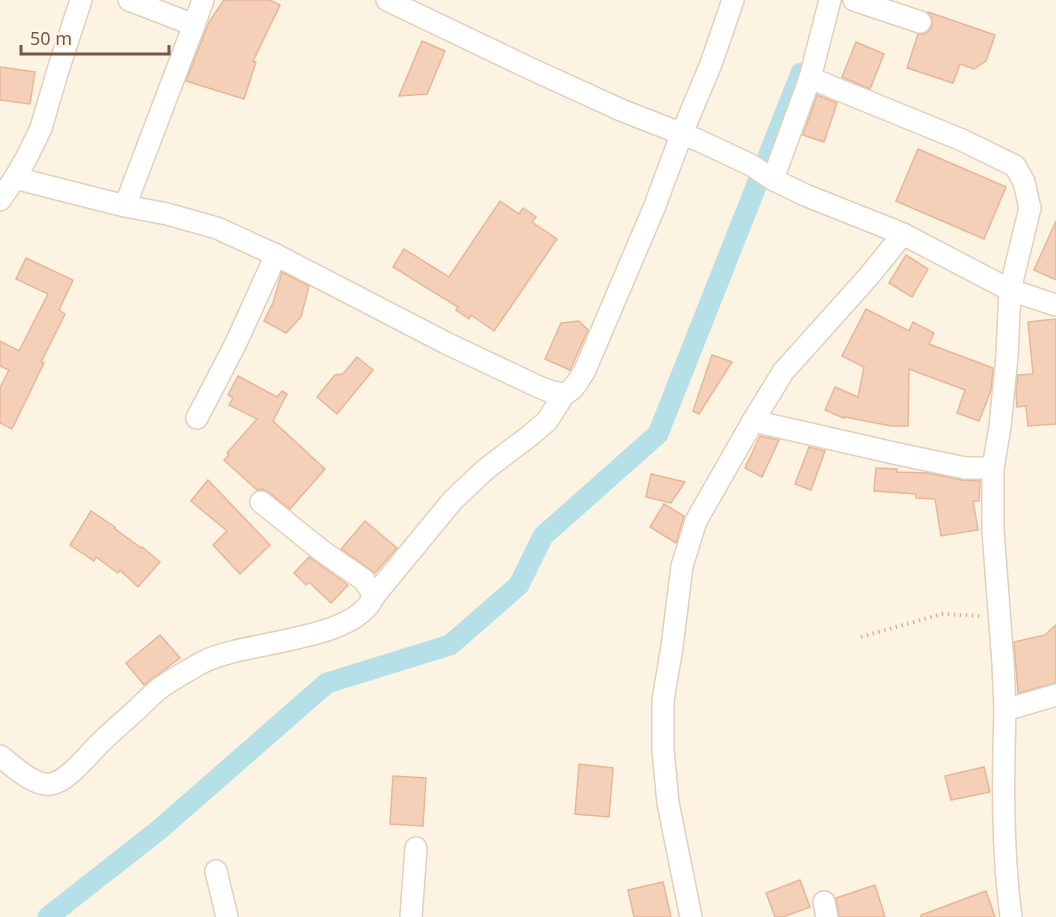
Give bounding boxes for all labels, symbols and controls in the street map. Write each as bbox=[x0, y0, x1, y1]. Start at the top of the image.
scale bar bbox=[21, 18, 170, 56]
text: 50 m bbox=[30, 26, 72, 50]

